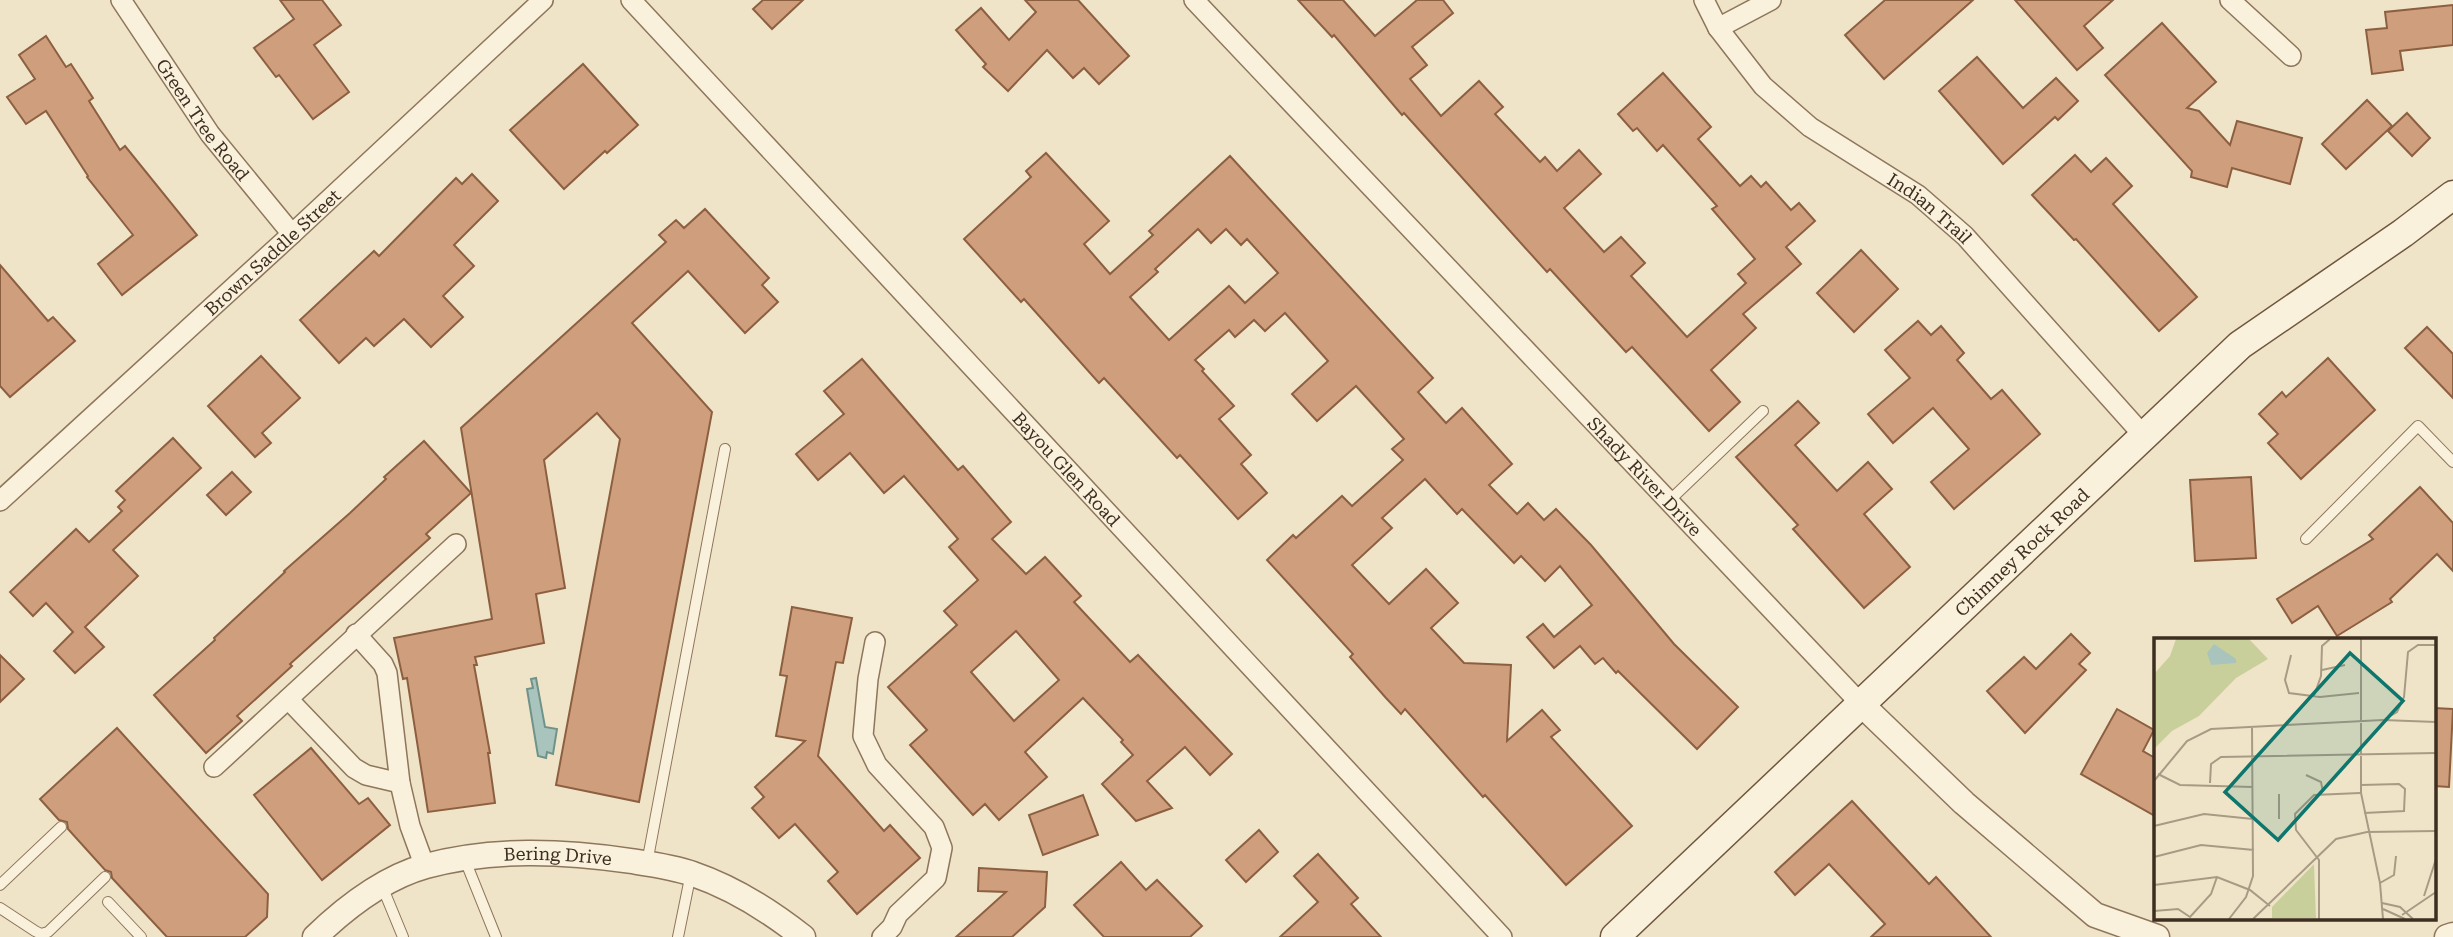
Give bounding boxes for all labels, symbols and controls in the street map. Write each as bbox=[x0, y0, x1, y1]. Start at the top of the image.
street label: Green Tree Road bbox=[152, 55, 254, 185]
street label: Indian Trail bbox=[1884, 168, 1977, 248]
street label: Brown Saddle Street bbox=[200, 184, 344, 319]
street label: Bayou Glen Road bbox=[1009, 407, 1125, 531]
street label: Shady River Drive bbox=[1584, 412, 1707, 540]
street label: Chimney Rock Road bbox=[1950, 483, 2093, 620]
inset map bbox=[2154, 638, 2436, 920]
street label: Bering Drive bbox=[503, 842, 613, 869]

